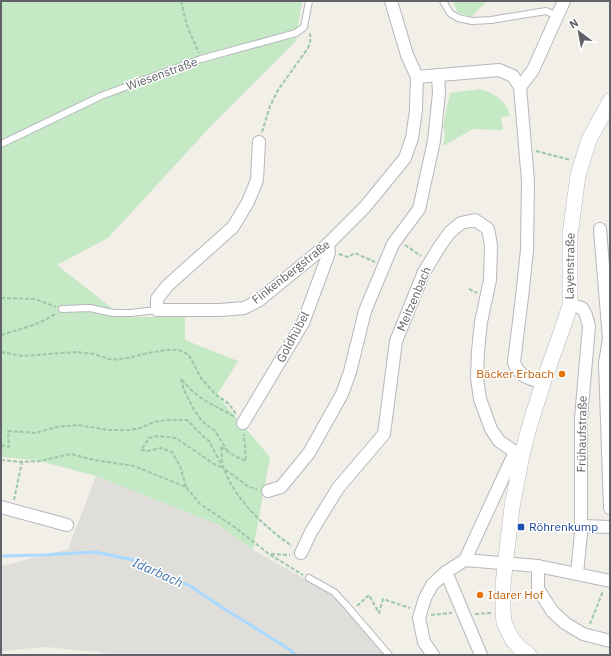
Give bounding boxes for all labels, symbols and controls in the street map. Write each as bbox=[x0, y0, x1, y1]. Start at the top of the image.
north arrow bbox=[559, 12, 599, 52]
text: N bbox=[567, 15, 581, 32]
street label: Wiesenstraße bbox=[124, 54, 200, 93]
street label: Layenstraße bbox=[561, 232, 578, 299]
street label: Finkenbergstraße bbox=[249, 236, 333, 307]
street label: Meitzenbach bbox=[393, 264, 434, 333]
street label: Goldhübel bbox=[273, 309, 312, 365]
place label: Bäcker Erbach bbox=[476, 366, 554, 381]
marker: Bäcker Erbach bbox=[557, 369, 567, 379]
street label: Frühaufstraße bbox=[573, 395, 590, 472]
place label: Röhrenkump bbox=[529, 519, 598, 534]
marker: Röhrenkump bbox=[516, 522, 526, 532]
water label: Idarbach bbox=[130, 554, 186, 591]
place label: Idarer Hof bbox=[488, 587, 543, 602]
marker: Idarer Hof bbox=[475, 590, 485, 600]

